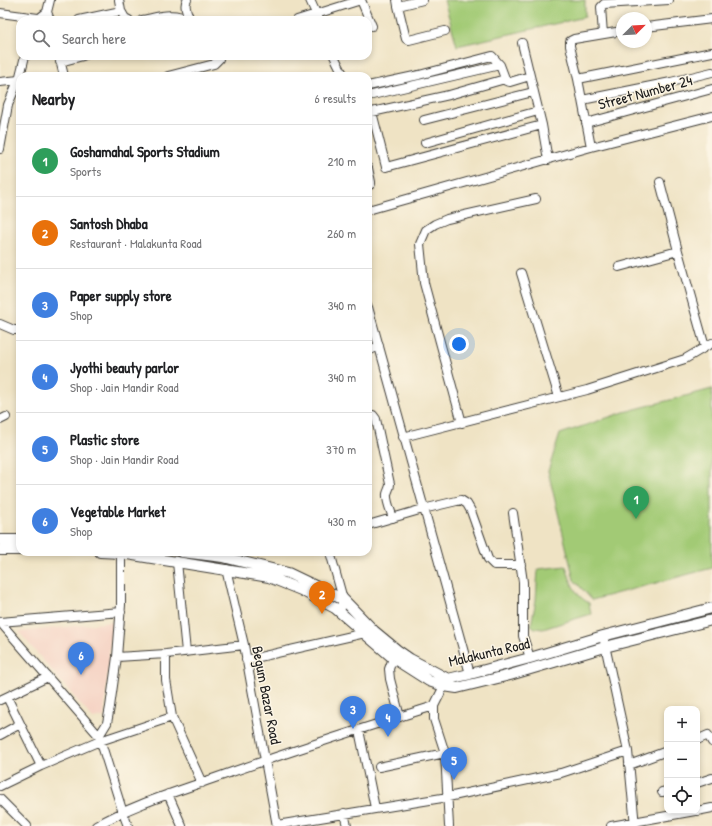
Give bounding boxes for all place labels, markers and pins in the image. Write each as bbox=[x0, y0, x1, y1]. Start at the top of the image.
pin: 1 bbox=[623, 486, 649, 519]
pin: 2 bbox=[309, 581, 335, 614]
pin: 6 bbox=[68, 642, 94, 675]
pin: 3 bbox=[340, 696, 366, 729]
pin: 4 bbox=[375, 704, 401, 737]
pin: 5 bbox=[441, 747, 467, 780]

